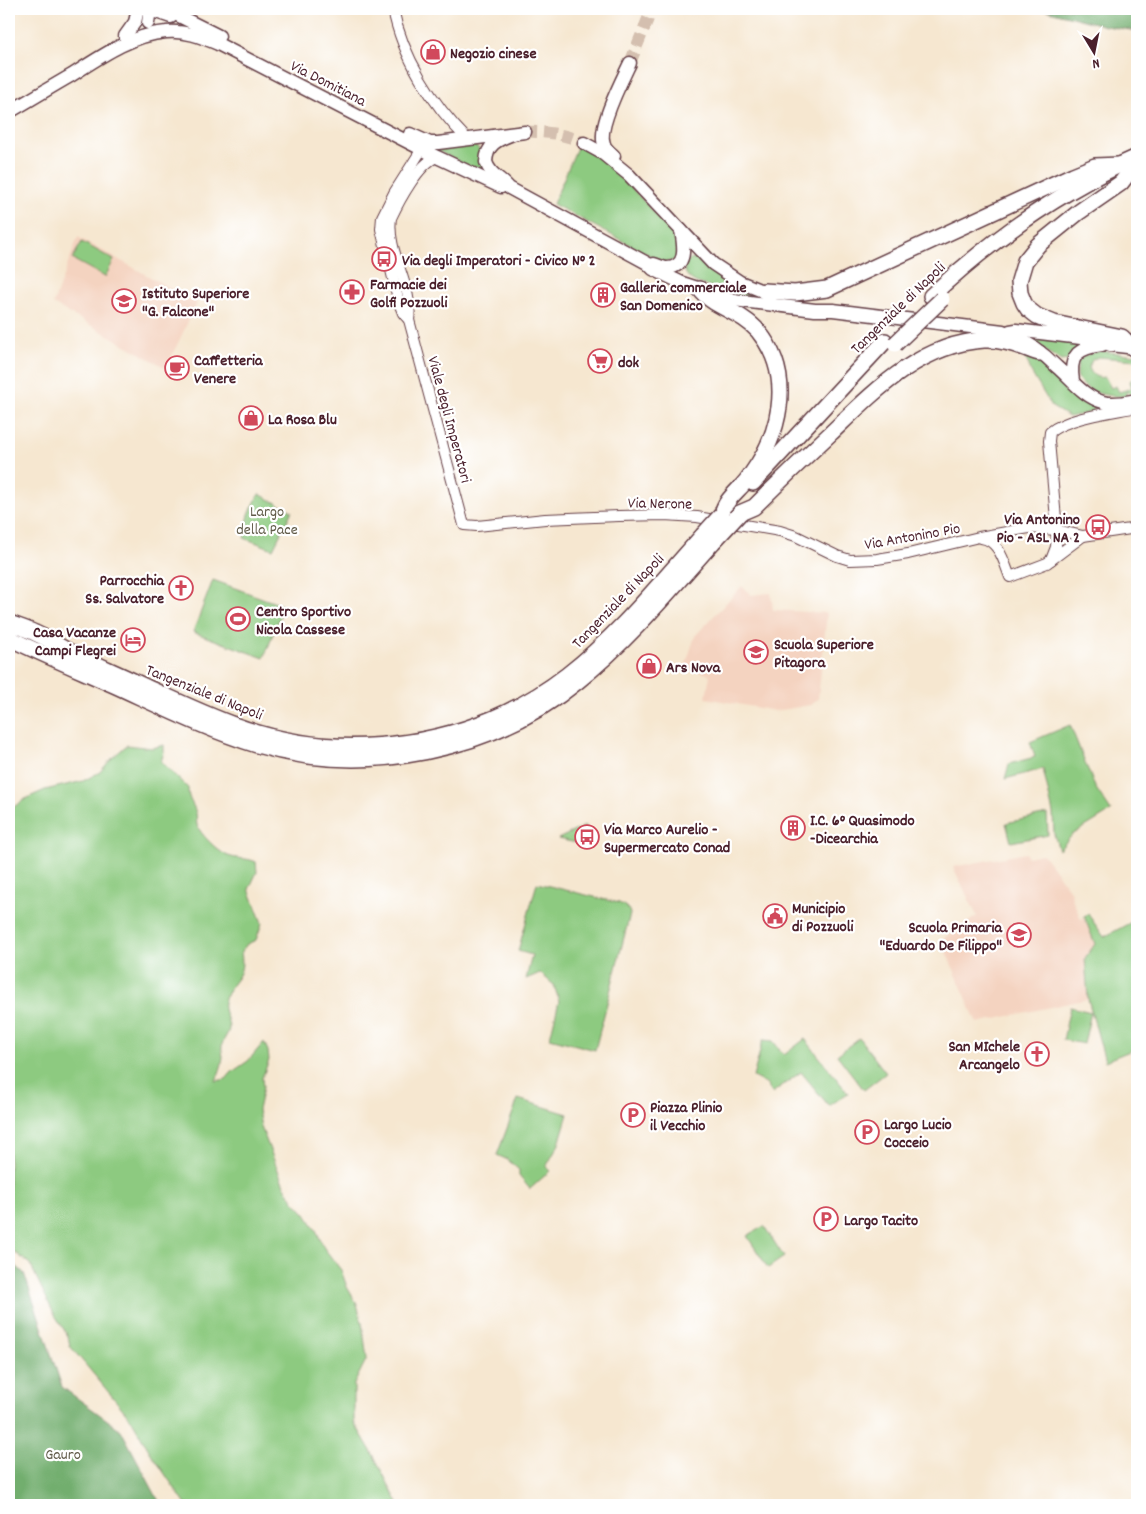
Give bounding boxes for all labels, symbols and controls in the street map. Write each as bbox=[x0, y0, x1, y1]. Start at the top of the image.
north arrow bbox=[1068, 28, 1118, 78]
shop icon: Negozio cinese bbox=[420, 39, 446, 65]
place label: Negozio cinese bbox=[450, 43, 536, 66]
text: N bbox=[1091, 52, 1101, 73]
street label: Via Domitiana bbox=[286, 55, 370, 113]
bus stop icon: Via degli Imperatori - Civico N° 2 bbox=[371, 246, 397, 272]
place label: Via degli Imperatori - Civico N° 2 bbox=[402, 250, 596, 273]
street label: Tangenziale di Napoli bbox=[846, 257, 952, 360]
place label: Farmacie dei Golfi Pozzuoli bbox=[370, 274, 447, 315]
place label: Galleria commerciale San Domenico bbox=[620, 277, 747, 318]
pharmacy icon: Farmacie dei Golfi Pozzuoli bbox=[339, 279, 365, 305]
building icon: Galleria commerciale San Domenico bbox=[590, 282, 616, 308]
place label: Istituto Superiore "G. Falcone" bbox=[142, 283, 249, 324]
school or university icon: Istituto Superiore "G. Falcone" bbox=[111, 288, 137, 314]
supermarket icon: dok bbox=[587, 348, 613, 374]
place label: Caffetteria Venere bbox=[194, 350, 264, 391]
place label: dok bbox=[618, 352, 640, 375]
street label: Viale degli Imperatori bbox=[421, 354, 477, 486]
cafe icon: Caffetteria Venere bbox=[164, 355, 190, 381]
shop icon: La Rosa Blu bbox=[238, 405, 264, 431]
place label: La Rosa Blu bbox=[268, 409, 337, 432]
street label: Via Nerone bbox=[628, 492, 692, 517]
park label: Largo della Pace bbox=[236, 501, 298, 542]
place label: Via Antonino Pio - ASL NA 2 bbox=[997, 509, 1080, 550]
bus stop icon: Via Antonino Pio - ASL NA 2 bbox=[1085, 514, 1111, 540]
street label: Via Antonino Pio bbox=[863, 518, 962, 557]
street label: Tangenziale di Napoli bbox=[567, 549, 670, 655]
place label: Parrocchia Ss. Salvatore bbox=[85, 570, 165, 611]
church icon: Parrocchia Ss. Salvatore bbox=[168, 575, 194, 601]
place label: Centro Sportivo Nicola Cassese bbox=[256, 601, 351, 642]
sports icon: Centro Sportivo Nicola Cassese bbox=[225, 606, 251, 632]
place label: Casa Vacanze Campi Flegrei bbox=[33, 622, 116, 663]
hotel icon: Casa Vacanze Campi Flegrei bbox=[120, 627, 146, 653]
place label: Scuola Superiore Pitagora bbox=[774, 634, 874, 675]
school or university icon: Scuola Superiore Pitagora bbox=[743, 639, 769, 665]
shop icon: Ars Nova bbox=[636, 653, 662, 679]
place label: Ars Nova bbox=[666, 657, 722, 680]
street label: Tangenziale di Napoli bbox=[142, 659, 266, 727]
place label: I.C. 6° Quasimodo -Dicearchia bbox=[810, 810, 915, 851]
building icon: I.C. 6° Quasimodo -Dicearchia bbox=[780, 815, 806, 841]
place label: Via Marco Aurelio - Supermercato Conad bbox=[604, 819, 730, 860]
bus stop icon: Via Marco Aurelio - Supermercato Conad bbox=[574, 824, 600, 850]
place label: Municipio di Pozzuoli bbox=[792, 898, 853, 939]
public building icon: Municipio di Pozzuoli bbox=[762, 903, 788, 929]
place label: Scuola Primaria "Eduardo De Filippo" bbox=[880, 917, 1003, 958]
school or university icon: Scuola Primaria "Eduardo De Filippo" bbox=[1006, 922, 1032, 948]
place label: San MIchele Arcangelo bbox=[948, 1036, 1020, 1077]
church icon: San MIchele Arcangelo bbox=[1024, 1041, 1050, 1067]
place label: Piazza Plinio il Vecchio bbox=[650, 1097, 722, 1138]
parking icon: Piazza Plinio il Vecchio bbox=[620, 1102, 646, 1128]
place label: Largo Lucio Cocceio bbox=[884, 1114, 952, 1155]
parking icon: Largo Lucio Cocceio bbox=[854, 1119, 880, 1145]
parking icon: Largo Tacito bbox=[813, 1206, 839, 1232]
place label: Largo Tacito bbox=[844, 1210, 918, 1233]
park label: Gauro bbox=[45, 1444, 81, 1467]

